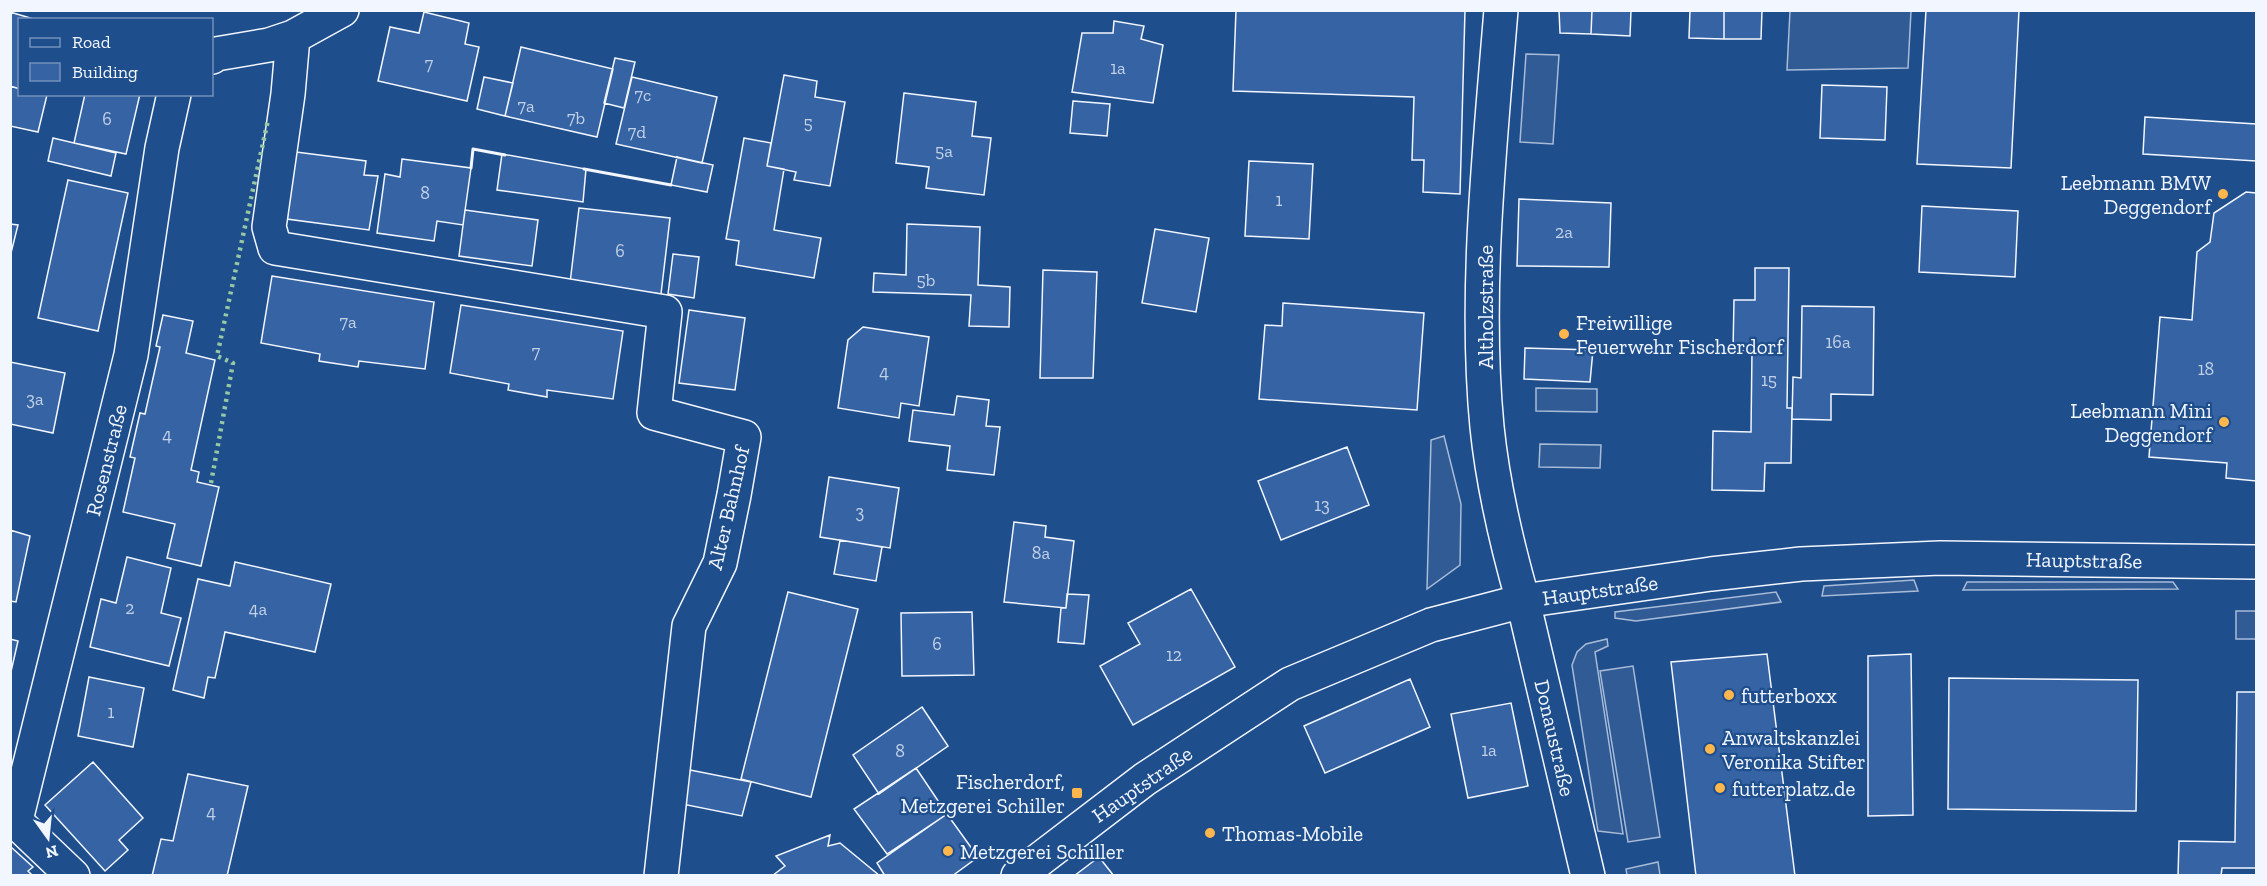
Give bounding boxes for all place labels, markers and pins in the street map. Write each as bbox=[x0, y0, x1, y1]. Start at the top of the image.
place label: Leebmann BMW Deggendorf bbox=[2061, 170, 2212, 219]
marker: Leebmann BMW Deggendorf bbox=[2216, 187, 2230, 201]
place label: Freiwillige Feuerwehr Fischerdorf bbox=[1576, 310, 1784, 359]
marker: Freiwillige Feuerwehr Fischerdorf bbox=[1557, 327, 1571, 341]
place label: Leebmann Mini Deggendorf bbox=[2070, 398, 2213, 447]
marker: Leebmann Mini Deggendorf bbox=[2217, 415, 2231, 429]
place label: futterboxx bbox=[1741, 683, 1837, 708]
marker: futterboxx bbox=[1722, 688, 1736, 702]
place label: Anwaltskanzlei Veronika Stifter bbox=[1721, 725, 1865, 774]
marker: Anwaltskanzlei Veronika Stifter bbox=[1703, 742, 1717, 756]
place label: Fischerdorf, Metzgerei Schiller bbox=[900, 769, 1065, 818]
place label: futterplatz.de bbox=[1732, 776, 1856, 801]
marker: futterplatz.de bbox=[1713, 781, 1727, 795]
marker: Fischerdorf, Metzgerei Schiller bbox=[1070, 786, 1084, 800]
place label: Thomas-Mobile bbox=[1222, 821, 1363, 846]
marker: Thomas-Mobile bbox=[1203, 826, 1217, 840]
place label: Metzgerei Schiller bbox=[960, 839, 1125, 864]
marker: Metzgerei Schiller bbox=[941, 844, 955, 858]

